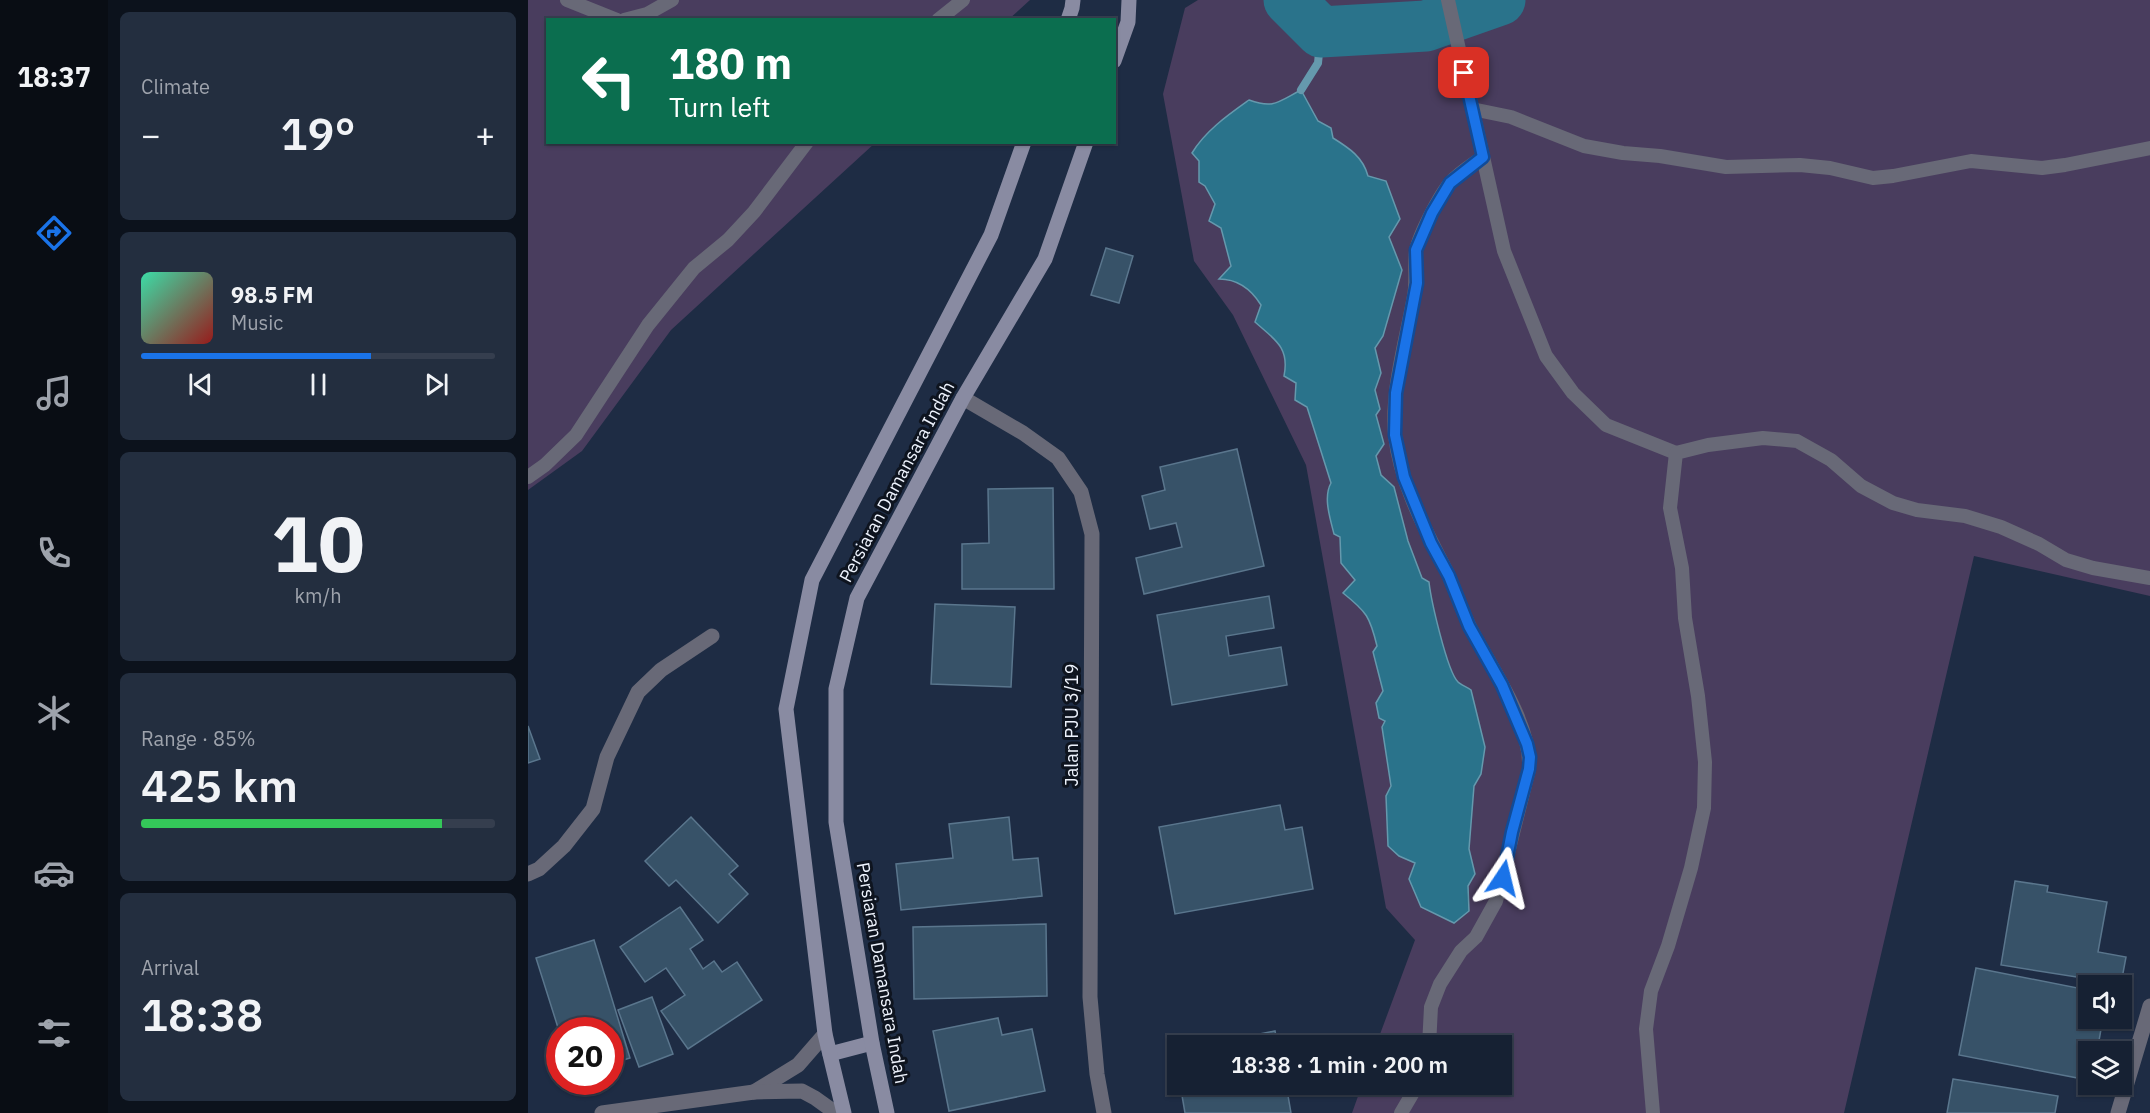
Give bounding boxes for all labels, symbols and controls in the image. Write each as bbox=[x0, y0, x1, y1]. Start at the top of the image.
text: 180 m bbox=[669, 36, 792, 91]
icon: left bbox=[570, 42, 648, 120]
pin bbox=[1438, 47, 1489, 98]
icon: arrive bbox=[1447, 56, 1480, 89]
text: 18:37 bbox=[17, 59, 91, 94]
text: Climate bbox=[141, 73, 210, 100]
text: Turn left bbox=[669, 89, 770, 124]
text: 19° bbox=[280, 104, 356, 162]
text: − bbox=[141, 113, 161, 156]
text: + bbox=[475, 113, 495, 156]
icon: directions bbox=[33, 212, 75, 254]
text: 98.5 FM bbox=[231, 280, 314, 309]
text: Music bbox=[231, 309, 283, 336]
icon: previous bbox=[184, 368, 217, 401]
icon: pause bbox=[302, 368, 335, 401]
icon: next bbox=[420, 368, 453, 401]
icon: music bbox=[33, 372, 75, 414]
street label: Persiaran Damansara Indah bbox=[834, 377, 959, 586]
text: 10 bbox=[271, 492, 365, 593]
icon: phone bbox=[33, 532, 75, 574]
text: km/h bbox=[294, 582, 342, 609]
street label: Jalan PJU 3/19 bbox=[1060, 664, 1083, 786]
icon: climate bbox=[33, 692, 75, 734]
text: Range · 85% bbox=[141, 725, 256, 752]
text: 425 km bbox=[141, 756, 298, 814]
position arrow bbox=[1471, 846, 1535, 910]
icon: car bbox=[33, 852, 75, 894]
street label: Persiaran Damansara Indah bbox=[852, 860, 913, 1085]
text: Arrival bbox=[141, 954, 199, 981]
map controls bbox=[2078, 975, 2132, 1095]
button: sound bbox=[2078, 975, 2132, 1029]
text: 18:38 bbox=[141, 985, 263, 1043]
icon: filters bbox=[33, 1012, 75, 1054]
speed limit sign: 20 bbox=[546, 1017, 624, 1095]
button: layers bbox=[2078, 1041, 2132, 1095]
text: 18:38 · 1 min · 200 m bbox=[1231, 1050, 1448, 1079]

